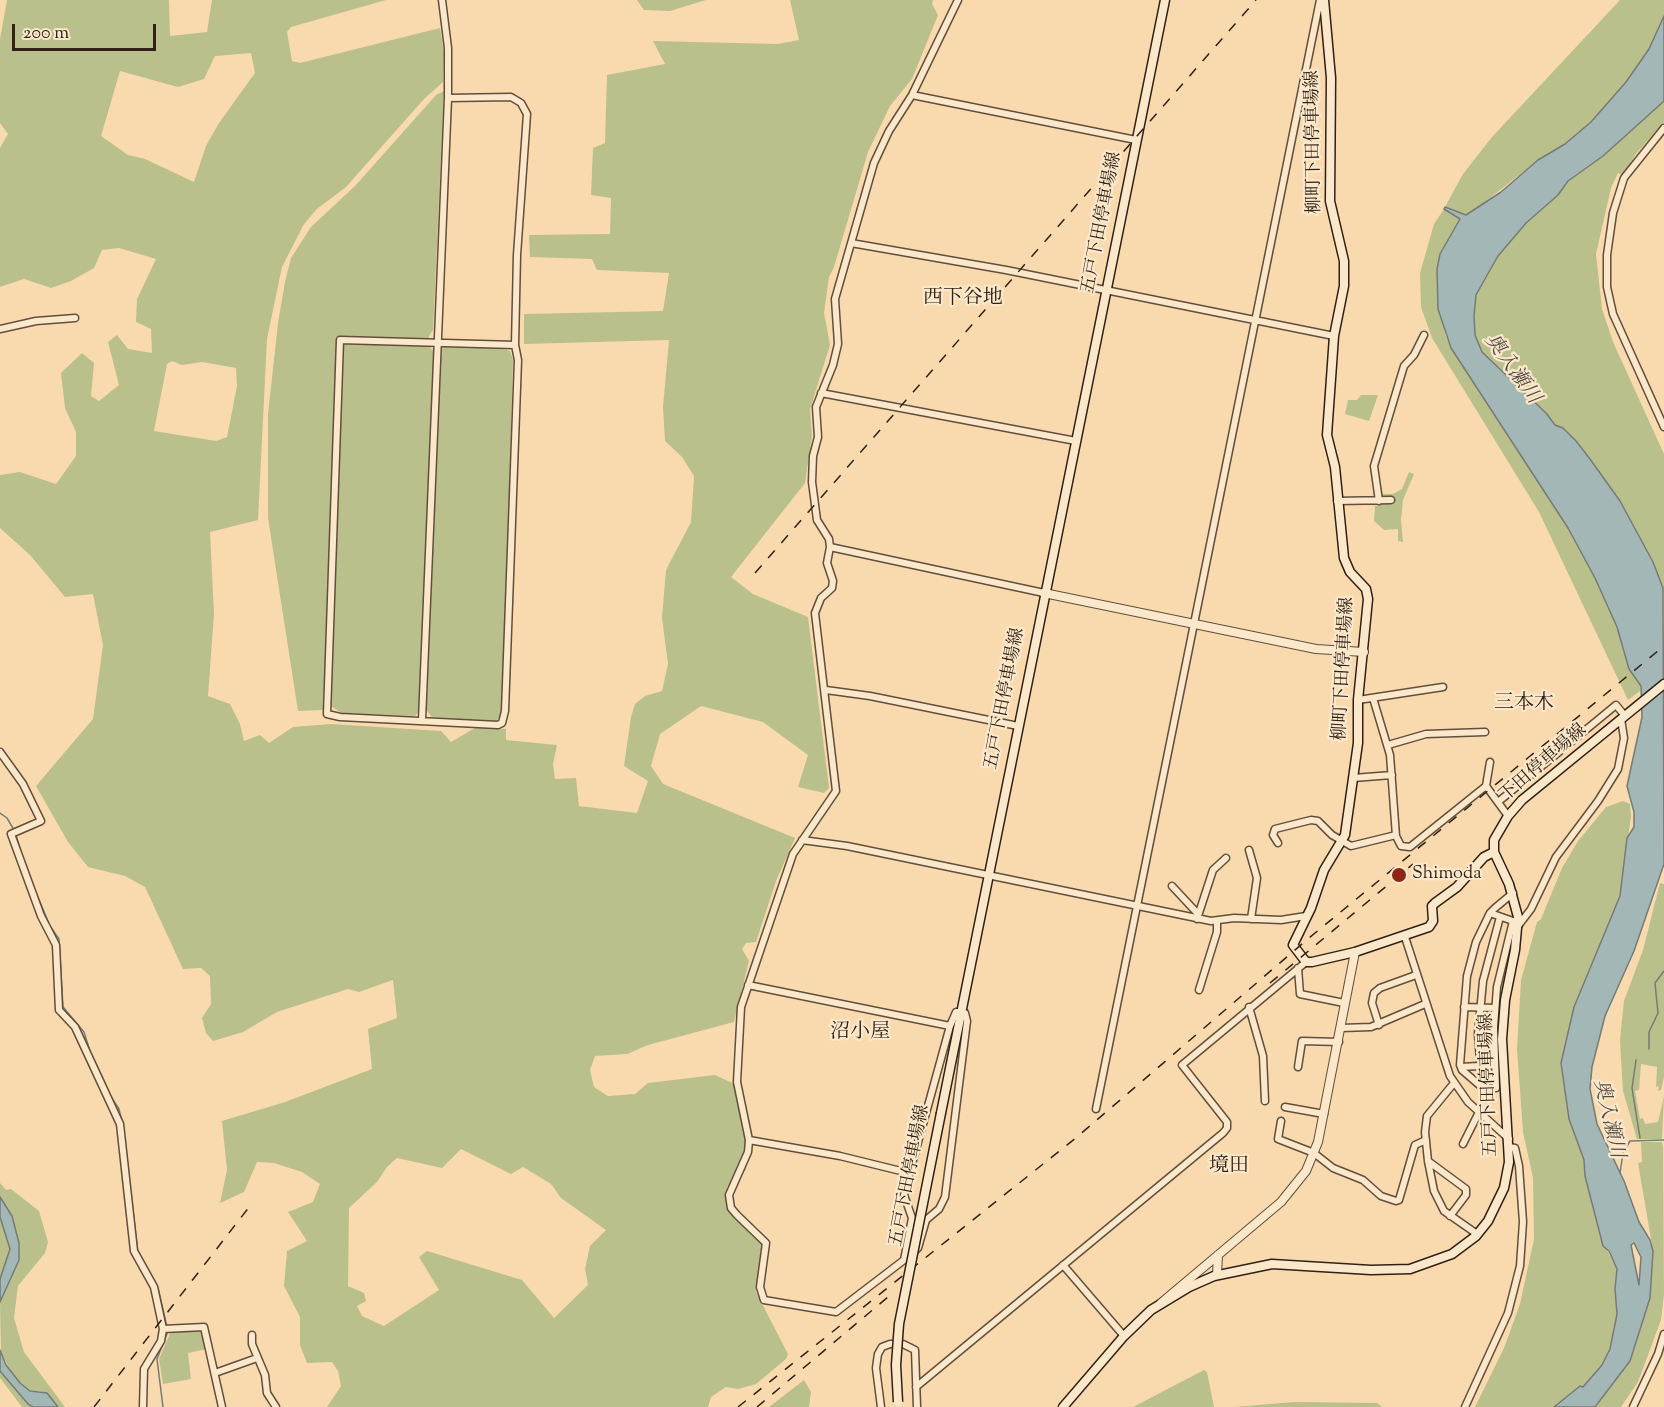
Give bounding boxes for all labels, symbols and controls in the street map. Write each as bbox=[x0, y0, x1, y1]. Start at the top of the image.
scale bar bbox=[15, 12, 159, 50]
text: 200 m bbox=[23, 21, 69, 47]
street label: 柳町下田停車場線 bbox=[1303, 70, 1327, 214]
street label: 五戸下田停車場線 bbox=[1079, 150, 1127, 296]
district label: 西下谷地 bbox=[923, 288, 1003, 312]
water label: 奥入瀬川 bbox=[1478, 331, 1544, 409]
street label: 柳町下田停車場線 bbox=[1330, 597, 1360, 741]
street label: 五戸下田停車場線 bbox=[982, 626, 1030, 772]
district label: 三本木 bbox=[1494, 693, 1554, 717]
street label: 下田停車場線 bbox=[1496, 720, 1592, 808]
place label: Shimoda bbox=[1412, 864, 1481, 886]
marker: Shimoda bbox=[1390, 866, 1408, 884]
street label: 五戸下田停車場線 bbox=[1477, 1013, 1503, 1157]
district label: 沼小屋 bbox=[830, 1022, 890, 1046]
water label: 奥入瀬川 bbox=[1586, 1077, 1628, 1161]
street label: 五戸下田停車場線 bbox=[887, 1103, 935, 1249]
district label: 境田 bbox=[1209, 1156, 1249, 1180]

